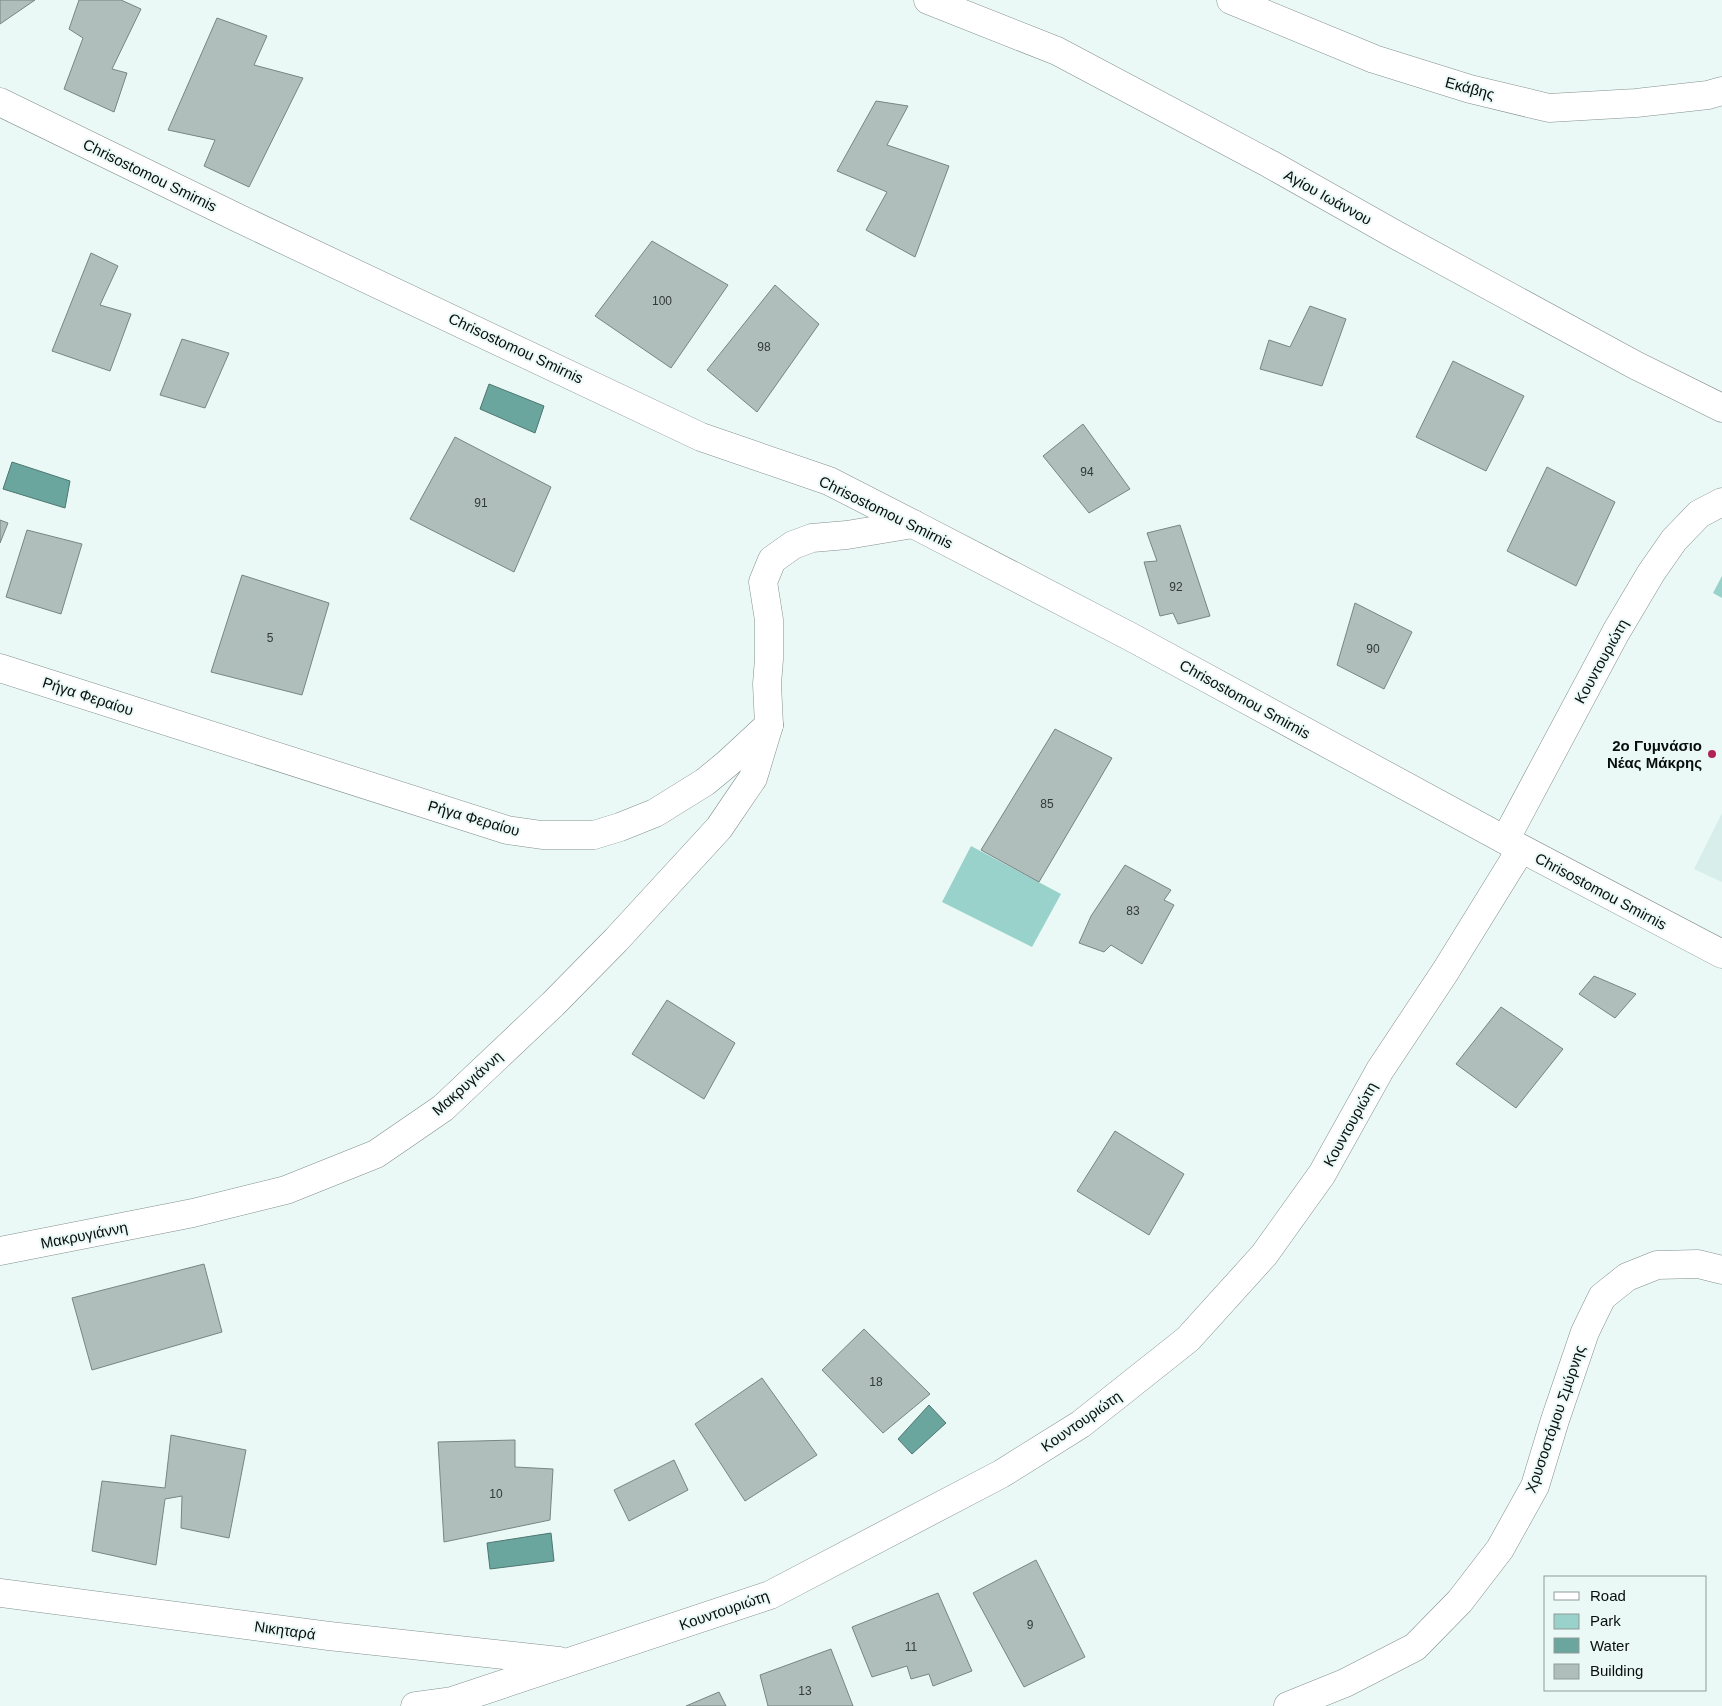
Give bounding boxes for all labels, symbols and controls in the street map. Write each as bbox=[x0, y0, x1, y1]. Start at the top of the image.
street label: Εκάβης bbox=[1444, 73, 1496, 103]
street label: Chrisostomou Smirnis bbox=[80, 135, 220, 215]
street label: Αγίου Ιωάννου bbox=[1281, 166, 1375, 228]
house number: 100 bbox=[652, 294, 672, 308]
street label: Chrisostomou Smirnis bbox=[446, 309, 586, 387]
house number: 98 bbox=[757, 340, 771, 354]
house number: 94 bbox=[1080, 465, 1094, 479]
street label: Chrisostomou Smirnis bbox=[816, 472, 956, 552]
house number: 91 bbox=[474, 496, 488, 510]
house number: 92 bbox=[1169, 580, 1183, 594]
street label: Κουντουριώτη bbox=[1571, 616, 1631, 706]
house number: 5 bbox=[267, 631, 274, 645]
house number: 90 bbox=[1366, 642, 1380, 656]
street label: Chrisostomou Smirnis bbox=[1177, 656, 1313, 742]
street label: Ρήγα Φεραίου bbox=[40, 673, 136, 719]
place label: 2ο Γυμνάσιο Νέας Μάκρης bbox=[1607, 737, 1702, 771]
marker: 2ο Γυμνάσιο Νέας Μάκρης bbox=[1706, 748, 1718, 760]
street label: Ρήγα Φεραίου bbox=[426, 797, 522, 839]
house number: 85 bbox=[1040, 797, 1054, 811]
street label: Chrisostomou Smirnis bbox=[1532, 849, 1670, 933]
house number: 83 bbox=[1126, 904, 1140, 918]
street label: Μακρυγιάννη bbox=[429, 1047, 505, 1119]
street label: Κουντουριώτη bbox=[1320, 1079, 1380, 1169]
street label: Μακρυγιάννη bbox=[39, 1218, 129, 1252]
street label: Χρυσοστόμου Σμύρνης bbox=[1522, 1343, 1588, 1495]
house number: 18 bbox=[869, 1375, 883, 1389]
street label: Κουντουριώτη bbox=[1038, 1387, 1124, 1455]
house number: 10 bbox=[489, 1487, 503, 1501]
legend bbox=[1544, 1576, 1707, 1691]
street label: Κουντουριώτη bbox=[677, 1587, 771, 1633]
text: Road bbox=[1590, 1587, 1626, 1604]
text: Park bbox=[1590, 1612, 1621, 1629]
street label: Νικηταρά bbox=[253, 1617, 317, 1643]
house number: 9 bbox=[1027, 1618, 1034, 1632]
text: Water bbox=[1590, 1637, 1629, 1654]
house number: 11 bbox=[905, 1640, 918, 1654]
text: Building bbox=[1590, 1662, 1643, 1679]
house number: 13 bbox=[798, 1684, 812, 1698]

